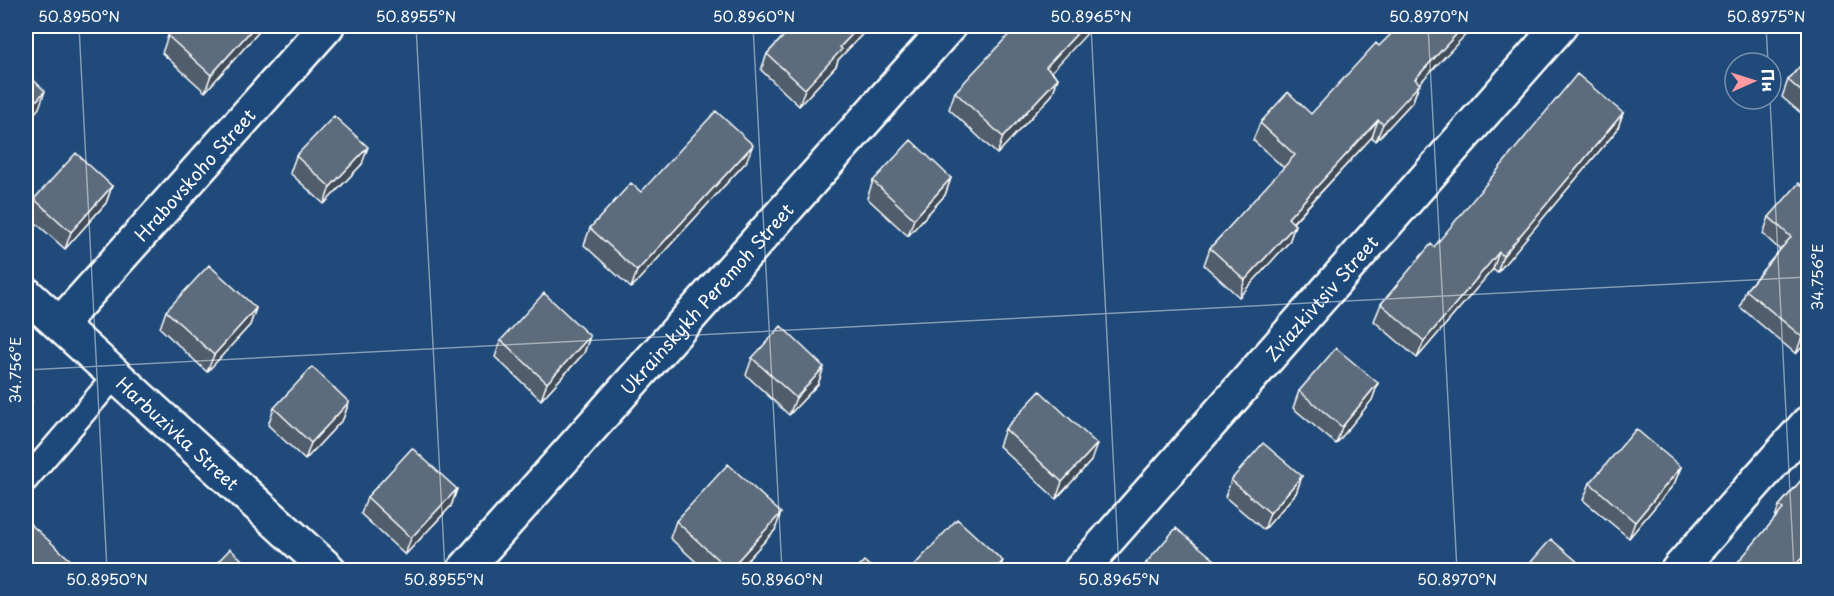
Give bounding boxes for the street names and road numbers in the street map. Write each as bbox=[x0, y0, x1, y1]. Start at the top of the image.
street label: Hrabovskoho Street bbox=[127, 102, 261, 247]
street label: Ukrainskykh Peremoh Street bbox=[613, 196, 799, 400]
street label: Zviazkivtsiv Street bbox=[1258, 229, 1384, 366]
street label: Harbuzivka Street bbox=[111, 370, 246, 496]

